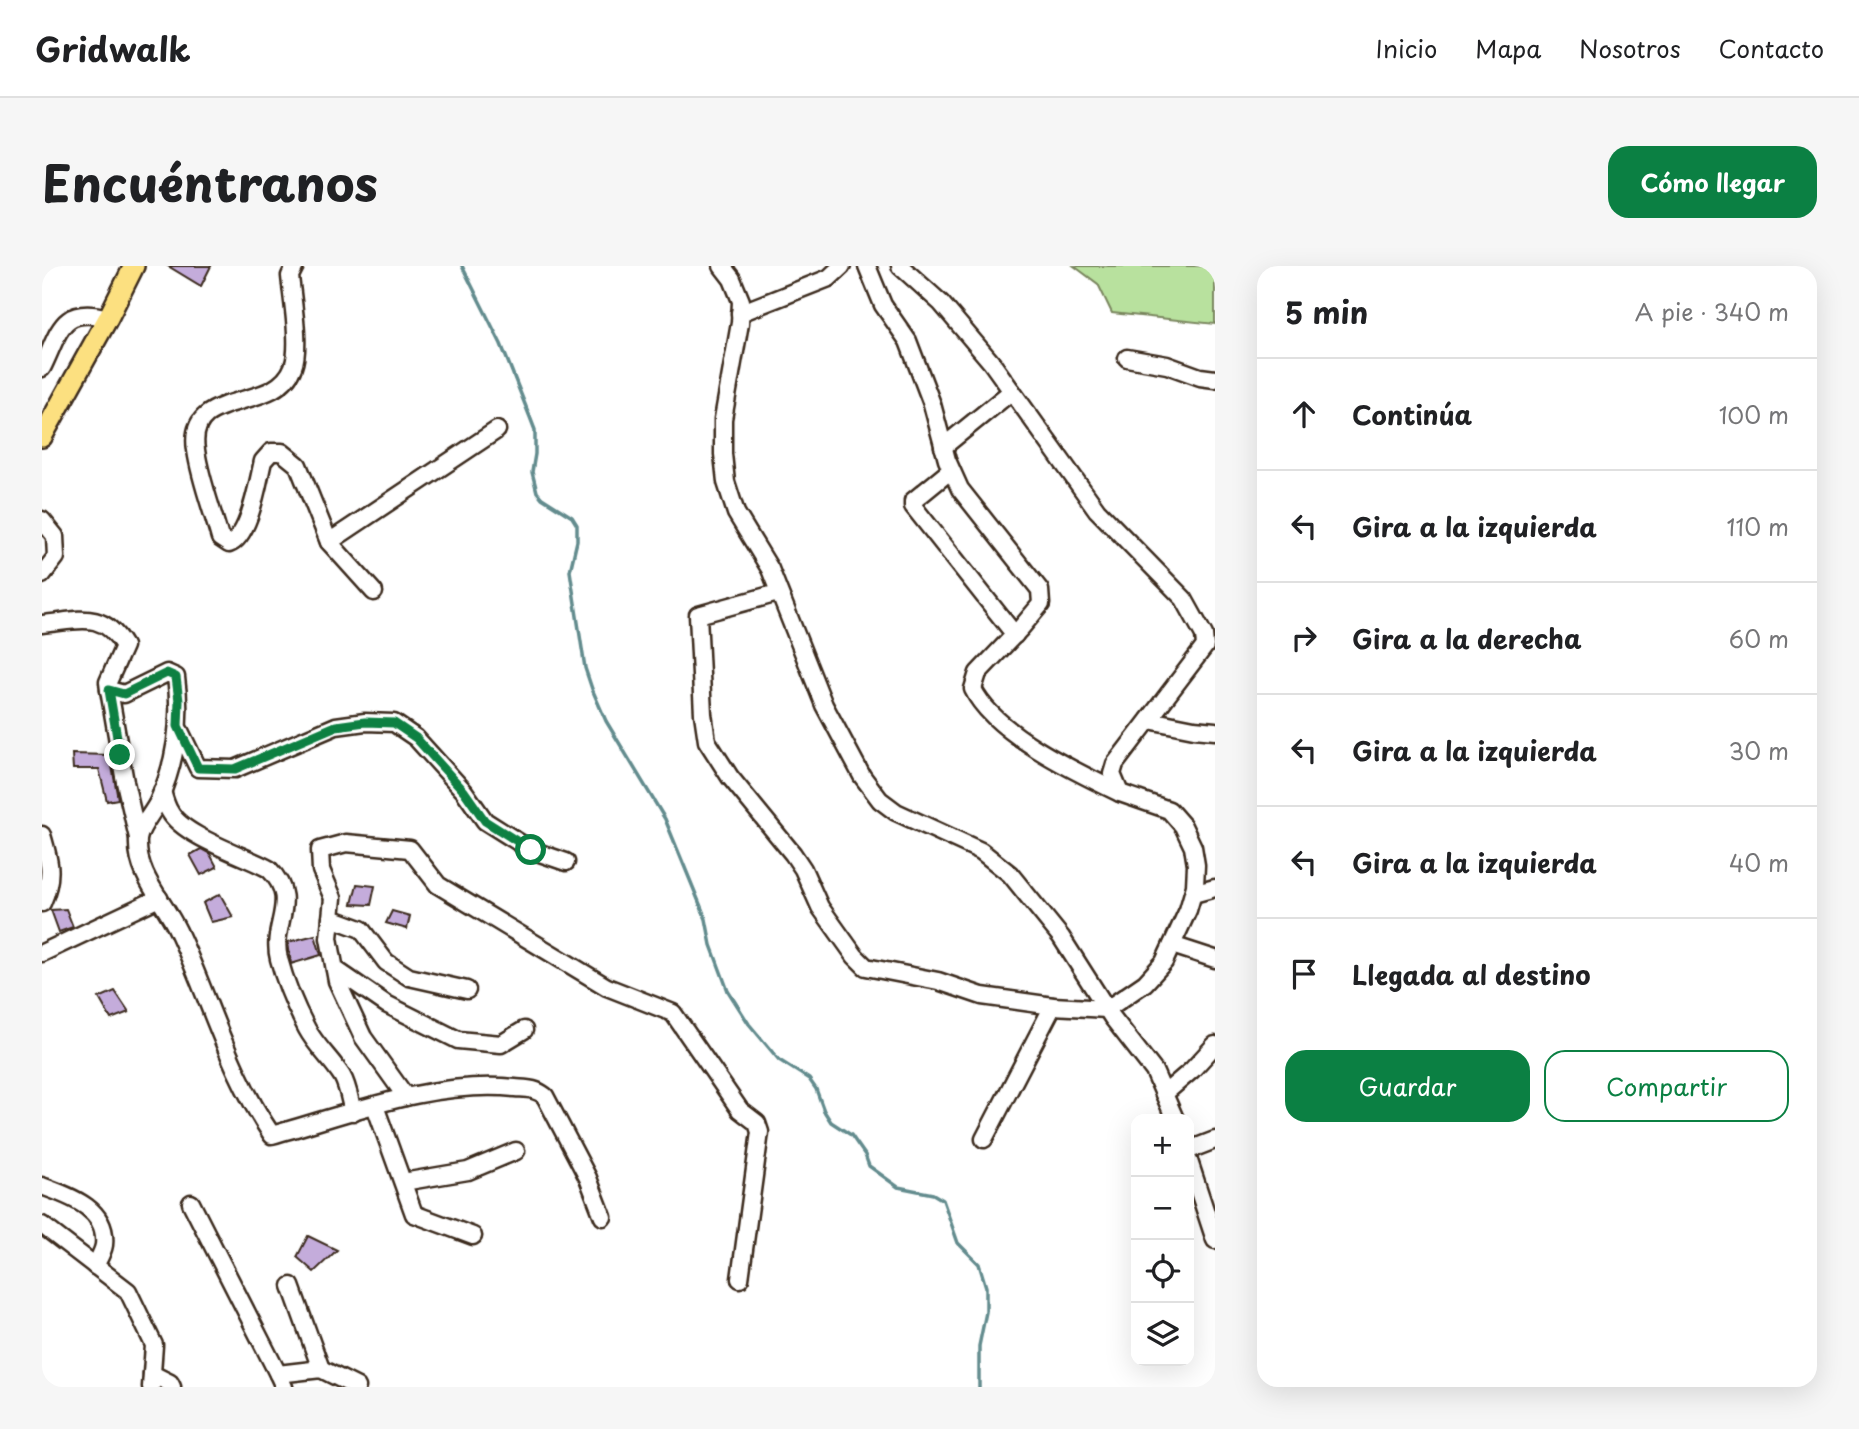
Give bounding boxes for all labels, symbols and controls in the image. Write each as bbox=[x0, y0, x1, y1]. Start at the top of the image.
text: Gridwalk bbox=[35, 23, 191, 73]
text: Inicio bbox=[1376, 30, 1437, 66]
text: Mapa bbox=[1475, 30, 1541, 66]
text: Nosotros bbox=[1579, 30, 1681, 66]
text: Contacto bbox=[1719, 30, 1824, 66]
text: Encuéntranos bbox=[42, 145, 378, 219]
button: Cómo llegar bbox=[1608, 146, 1817, 218]
text: 5 min bbox=[1285, 289, 1368, 334]
text: A pie · 340 m bbox=[1635, 294, 1789, 329]
icon: ahead bbox=[1285, 395, 1323, 433]
text: Continúa bbox=[1352, 395, 1472, 434]
text: 100 m bbox=[1719, 397, 1789, 432]
icon: left bbox=[1285, 507, 1323, 545]
text: Gira a la izquierda bbox=[1352, 507, 1597, 546]
text: 110 m bbox=[1727, 509, 1789, 544]
icon: right bbox=[1285, 619, 1323, 657]
text: Gira a la derecha bbox=[1352, 619, 1582, 658]
text: 60 m bbox=[1729, 621, 1789, 656]
icon: left bbox=[1285, 731, 1323, 769]
text: Gira a la izquierda bbox=[1352, 731, 1597, 770]
text: 30 m bbox=[1728, 733, 1789, 768]
route end bbox=[104, 739, 135, 770]
route start bbox=[515, 834, 546, 865]
icon: left bbox=[1285, 843, 1323, 881]
text: Gira a la izquierda bbox=[1352, 843, 1597, 882]
text: 40 m bbox=[1729, 845, 1789, 880]
icon: arrive bbox=[1285, 955, 1323, 993]
text: Llegada al destino bbox=[1352, 955, 1591, 994]
button: Guardar bbox=[1285, 1050, 1530, 1122]
button: Compartir bbox=[1544, 1050, 1789, 1122]
map controls bbox=[1131, 1114, 1194, 1366]
button: + bbox=[1131, 1114, 1194, 1177]
button: − bbox=[1131, 1177, 1194, 1240]
button: locate bbox=[1131, 1240, 1194, 1303]
button: layers bbox=[1131, 1303, 1194, 1366]

